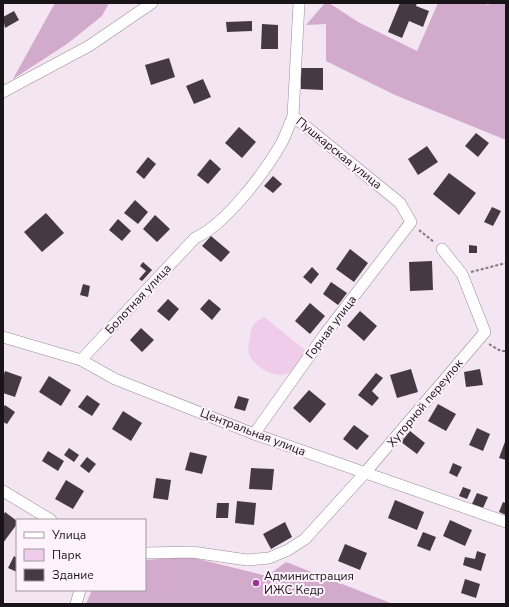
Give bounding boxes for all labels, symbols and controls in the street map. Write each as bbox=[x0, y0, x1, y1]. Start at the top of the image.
street label: Пушкарская улица bbox=[293, 113, 385, 193]
street label: Болотная улица bbox=[101, 261, 175, 337]
street label: Горная улица bbox=[302, 292, 360, 362]
street label: Хуторной переулок bbox=[384, 355, 467, 450]
street label: Центральная улица bbox=[198, 404, 308, 460]
legend bbox=[16, 519, 146, 591]
text: Улица bbox=[51, 527, 86, 543]
text: Парк bbox=[52, 547, 82, 563]
text: Здание bbox=[52, 567, 94, 583]
place label: Администрация ИЖС Кедр bbox=[264, 568, 354, 598]
marker: Администрация ИЖС Кедр bbox=[251, 578, 261, 588]

